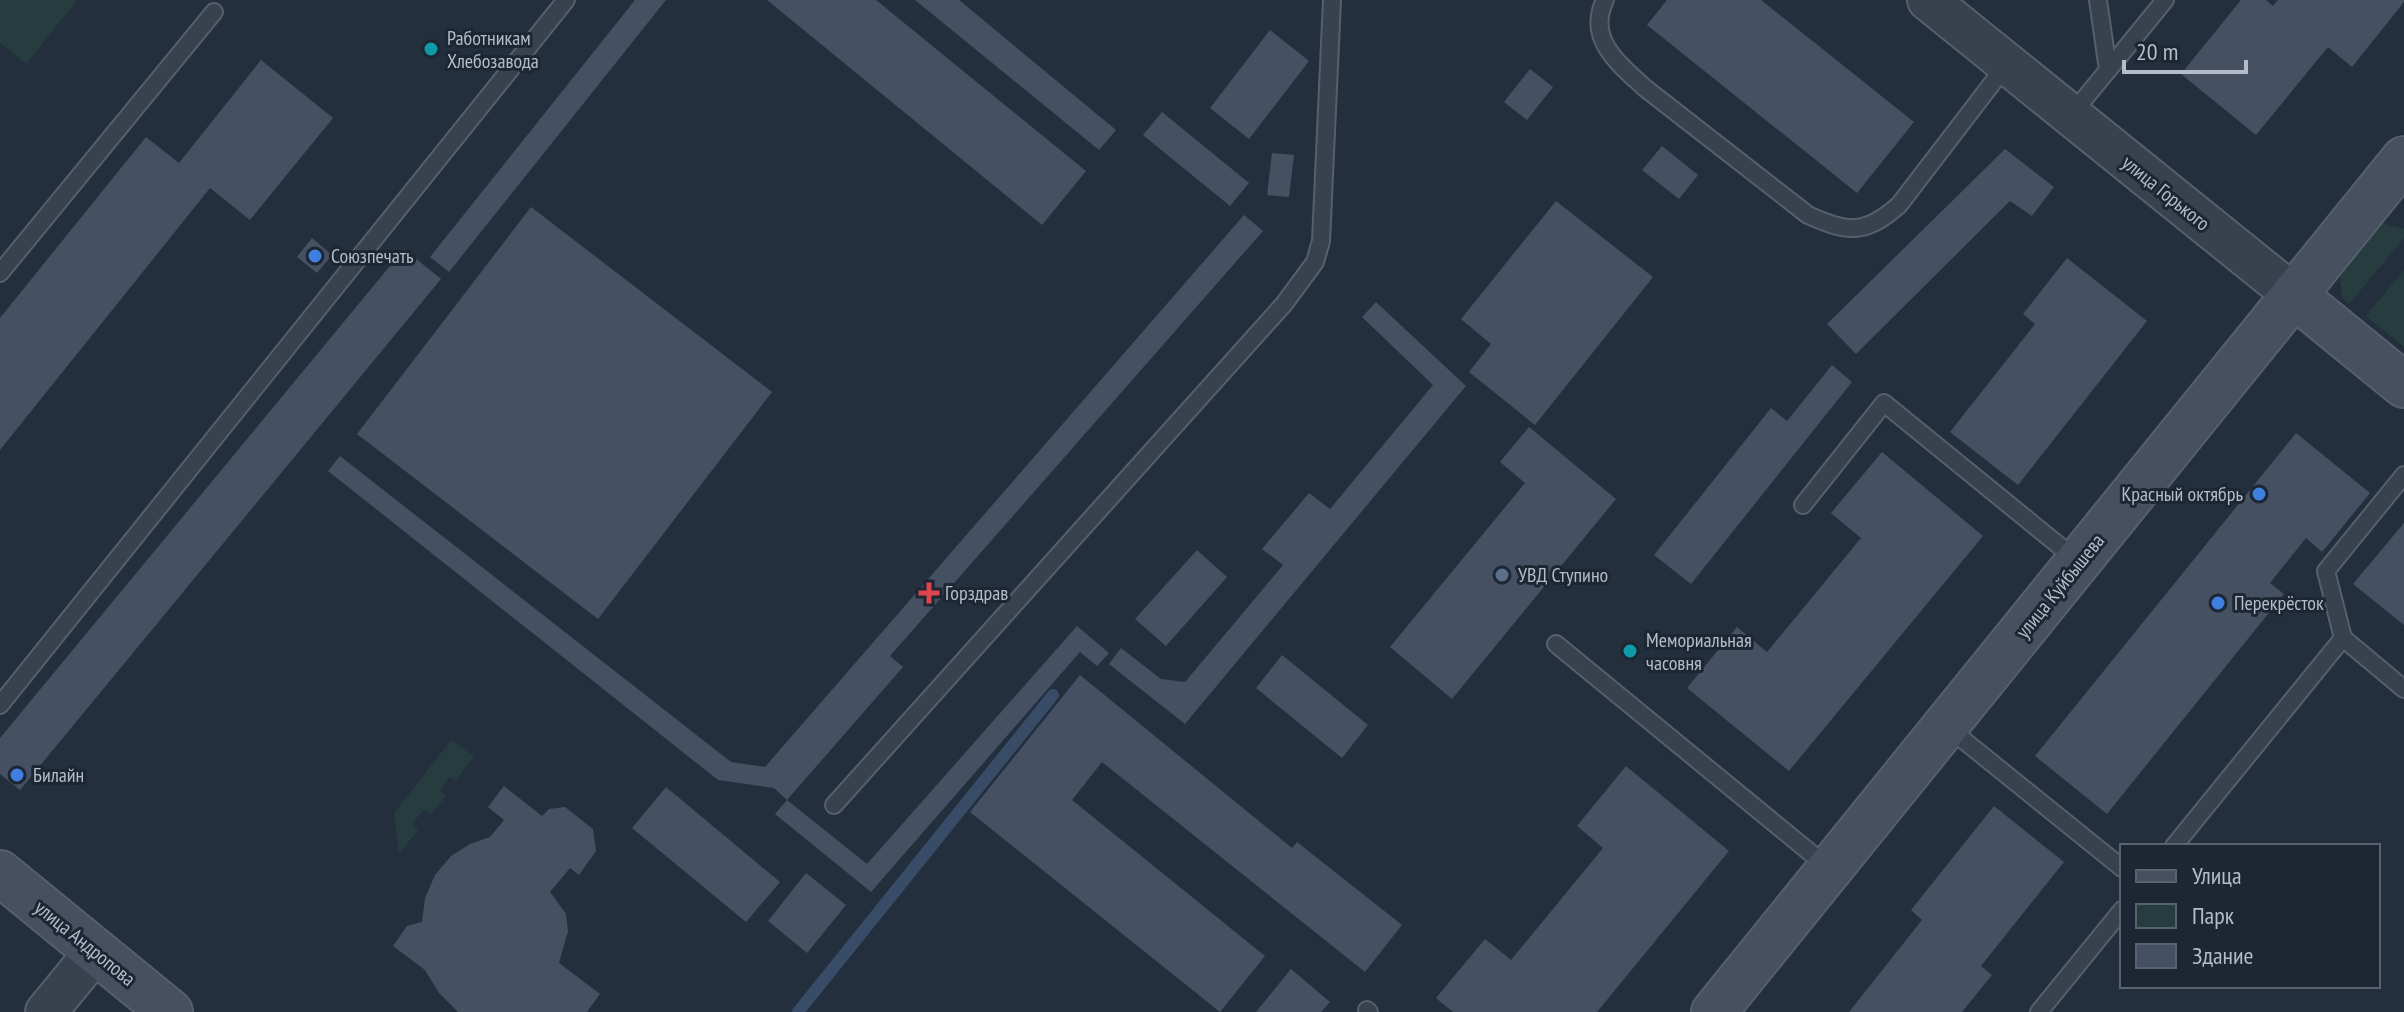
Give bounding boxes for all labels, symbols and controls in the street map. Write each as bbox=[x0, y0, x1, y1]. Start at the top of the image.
scale bar bbox=[2124, 24, 2246, 74]
place label: Работникам Хлебозавода bbox=[447, 25, 539, 74]
text: 20 m bbox=[2136, 36, 2178, 67]
marker: Работникам Хлебозавода bbox=[422, 40, 440, 58]
street label: улица Горького bbox=[2117, 150, 2215, 236]
place label: Союзпечать bbox=[331, 243, 414, 269]
marker: Союзпечать bbox=[306, 247, 324, 265]
place label: Красный октябрь bbox=[2121, 481, 2243, 507]
marker: Красный октябрь bbox=[2250, 485, 2268, 503]
street label: улица Куйбышева bbox=[2010, 529, 2110, 643]
place label: УВД Ступино bbox=[1518, 562, 1608, 588]
marker: УВД Ступино bbox=[1493, 566, 1511, 584]
place label: Горздрав bbox=[945, 580, 1008, 606]
marker: Горздрав bbox=[920, 584, 938, 602]
place label: Перекрёсток bbox=[2234, 590, 2324, 616]
marker: Перекрёсток bbox=[2209, 594, 2227, 612]
place label: Мемориальная часовня bbox=[1646, 627, 1752, 676]
marker: Мемориальная часовня bbox=[1621, 642, 1639, 660]
place label: Билайн bbox=[33, 762, 84, 788]
marker: Билайн bbox=[8, 766, 26, 784]
legend bbox=[2120, 844, 2380, 988]
text: Улица bbox=[2192, 860, 2242, 891]
street label: улица Андропова bbox=[29, 894, 141, 992]
text: Парк bbox=[2192, 900, 2235, 931]
text: Здание bbox=[2192, 940, 2253, 971]

